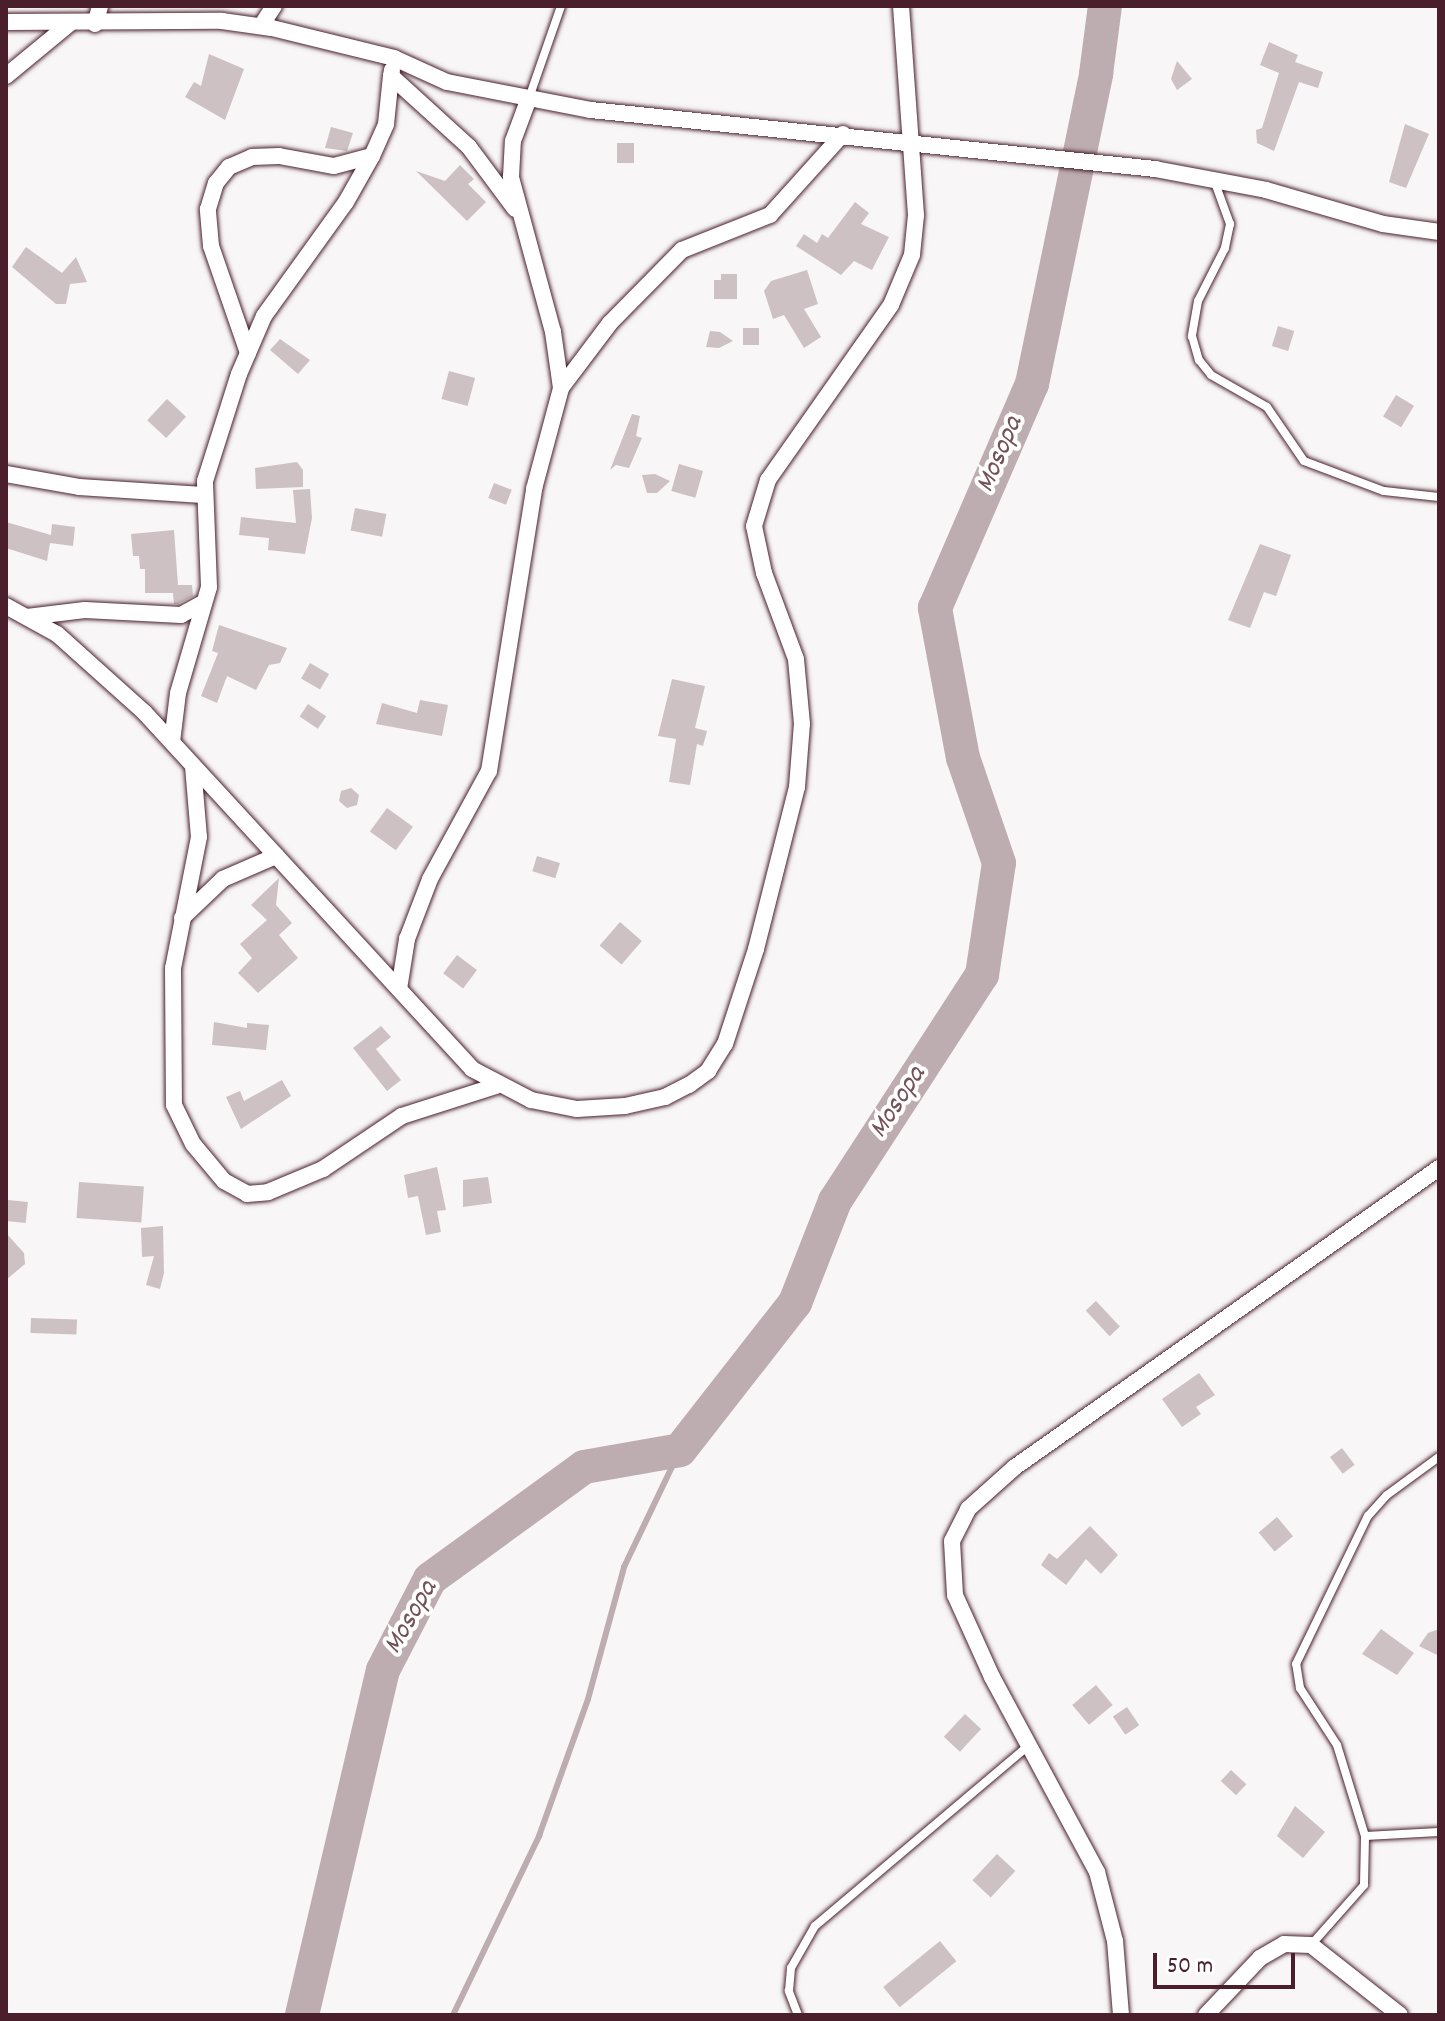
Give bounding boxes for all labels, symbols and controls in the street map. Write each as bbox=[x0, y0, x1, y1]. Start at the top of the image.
water label: Mosopa bbox=[970, 412, 1032, 498]
water label: Mosopa bbox=[863, 1061, 935, 1145]
water label: Mosopa bbox=[378, 1575, 446, 1661]
scale bar bbox=[1157, 1937, 1299, 1987]
text: 50 m bbox=[1167, 1950, 1213, 1984]

